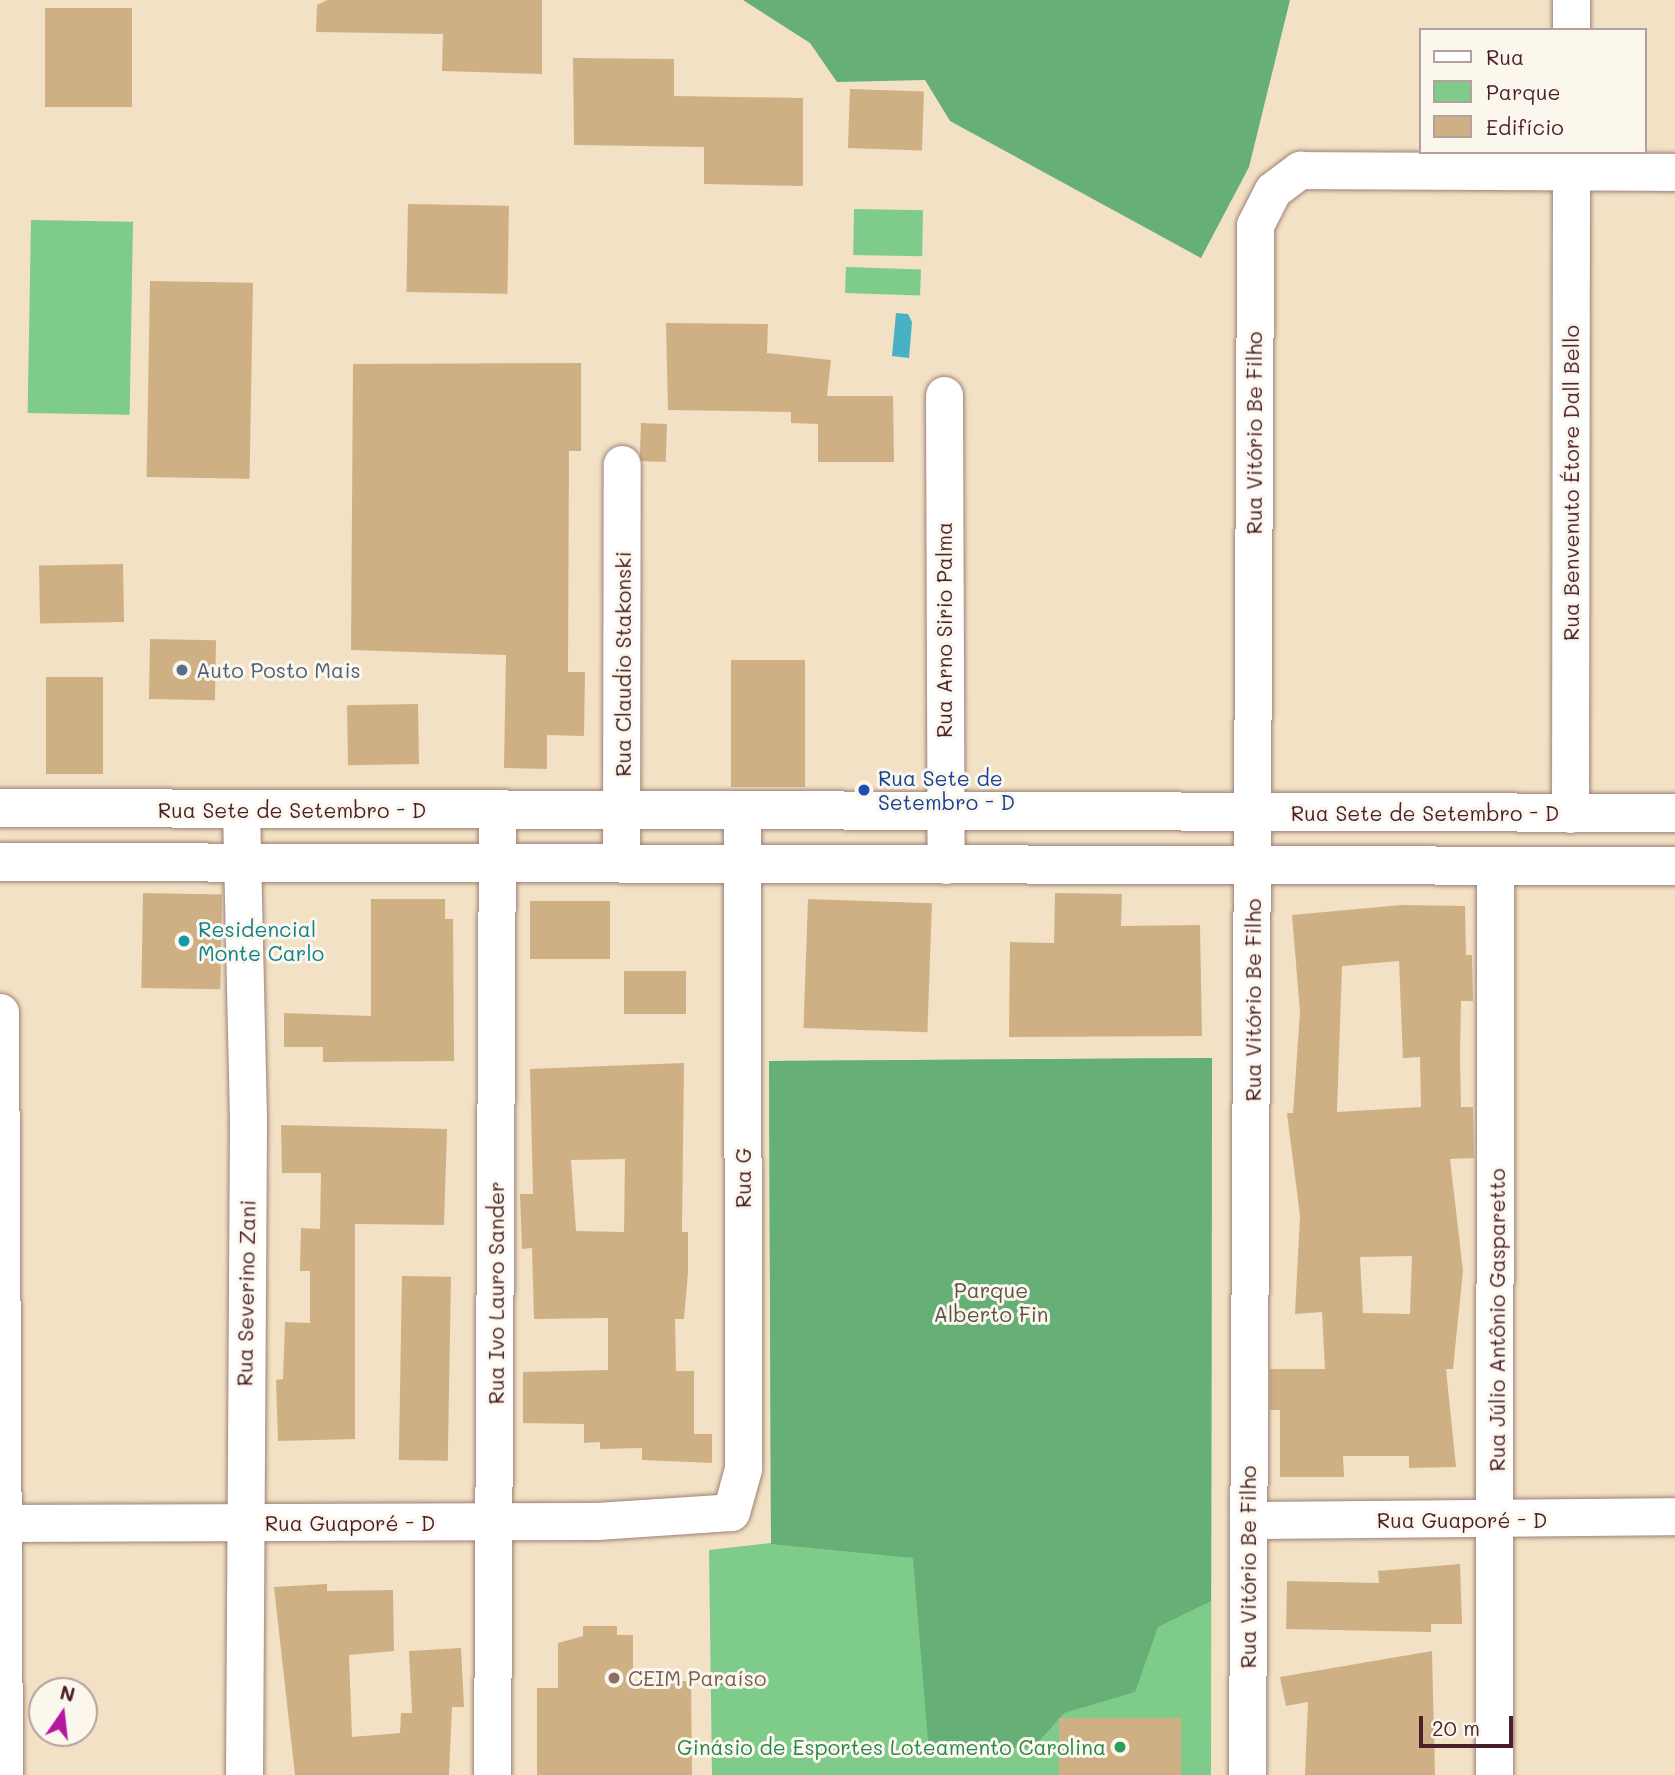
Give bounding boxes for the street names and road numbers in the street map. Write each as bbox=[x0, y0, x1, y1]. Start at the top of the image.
street label: Rua Benvenuto Étore Dall Bello bbox=[1558, 325, 1584, 641]
street label: Rua Vitório Be Filho bbox=[1241, 331, 1267, 535]
street label: Rua Arno Sirio Palma bbox=[931, 522, 957, 738]
street label: Rua Claudio Stakonski bbox=[610, 551, 636, 777]
street label: Rua Sete de Setembro - D bbox=[158, 797, 426, 823]
street label: Rua Sete de Setembro - D bbox=[1291, 800, 1559, 826]
street label: Rua Vitório Be Filho bbox=[1240, 898, 1266, 1102]
street label: Rua G bbox=[730, 1148, 756, 1208]
street label: Rua Júlio Antônio Gasparetto bbox=[1484, 1168, 1510, 1472]
street label: Rua Ivo Lauro Sander bbox=[483, 1182, 509, 1404]
street label: Rua Severino Zani bbox=[232, 1199, 260, 1387]
street label: Rua Vitório Be Filho bbox=[1235, 1465, 1261, 1669]
street label: Rua Guaporé - D bbox=[1377, 1507, 1547, 1533]
street label: Rua Guaporé - D bbox=[265, 1510, 435, 1536]

